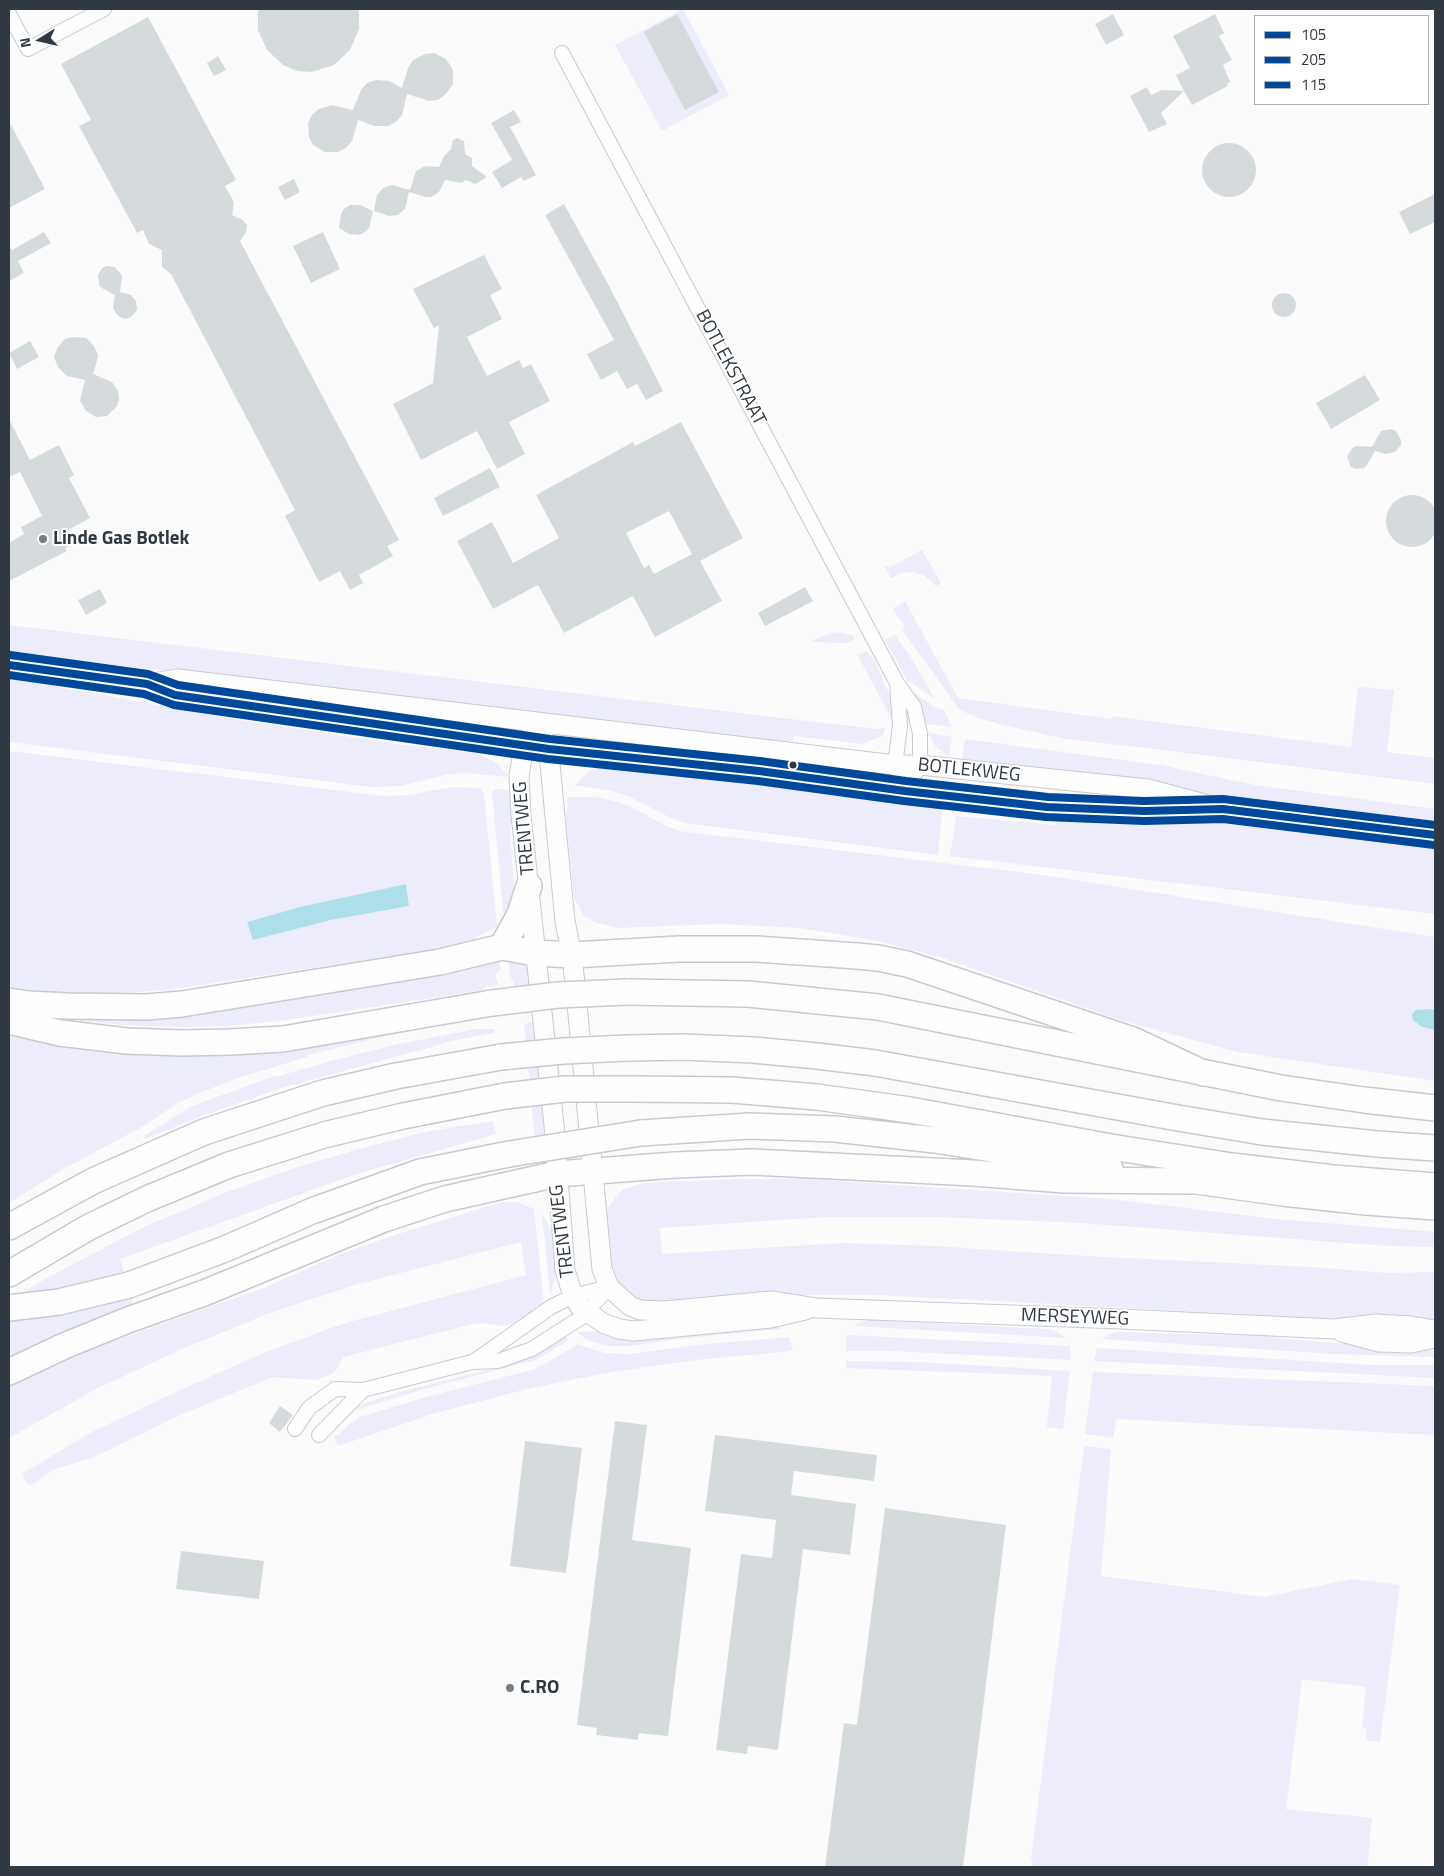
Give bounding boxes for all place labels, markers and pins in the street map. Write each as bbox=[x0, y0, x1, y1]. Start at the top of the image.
place label: Linde Gas Botlek bbox=[53, 528, 189, 550]
marker: Linde Gas Botlek bbox=[37, 533, 49, 545]
unlabelled marker bbox=[788, 760, 798, 770]
place label: C.RO bbox=[520, 1677, 559, 1699]
marker: C.RO bbox=[504, 1682, 516, 1694]

